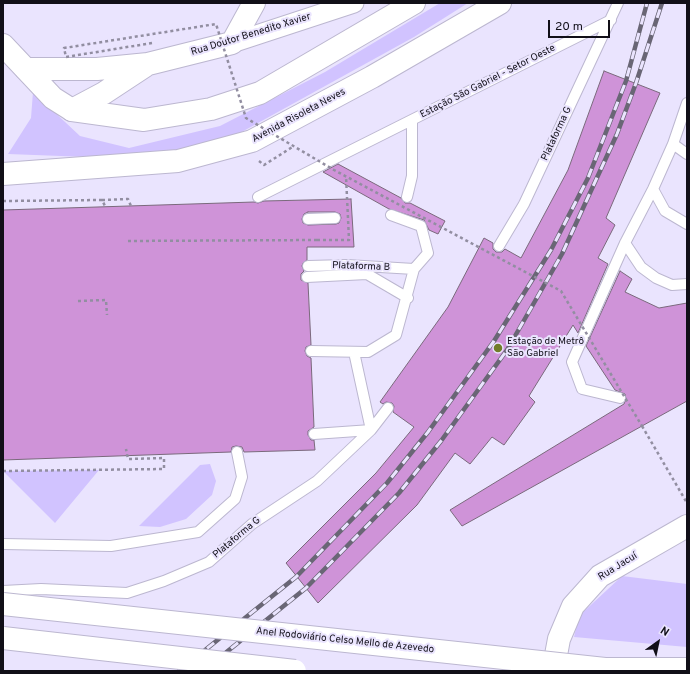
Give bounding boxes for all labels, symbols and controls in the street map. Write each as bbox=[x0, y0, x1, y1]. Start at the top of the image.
street label: Rua Doutor Benedito Xavier bbox=[190, 11, 312, 59]
scale bar bbox=[550, 12, 612, 38]
text: 20 m bbox=[555, 19, 583, 35]
street label: Estação São Gabriel - Setor Oeste bbox=[418, 43, 558, 121]
street label: Avenida Risoleta Neves bbox=[250, 86, 348, 146]
street label: Plataforma G bbox=[539, 105, 575, 163]
street label: Plataforma B bbox=[332, 260, 390, 274]
place label: Estação de Metrô São Gabriel bbox=[507, 336, 584, 360]
marker: Estação de Metrô São Gabriel bbox=[492, 342, 504, 354]
street label: Plataforma G bbox=[211, 515, 263, 561]
street label: Rua Jacuí bbox=[596, 550, 640, 584]
north arrow bbox=[638, 622, 678, 662]
text: N bbox=[657, 624, 672, 640]
street label: Anel Rodoviário Celso Mello de Azevedo bbox=[255, 626, 435, 656]

